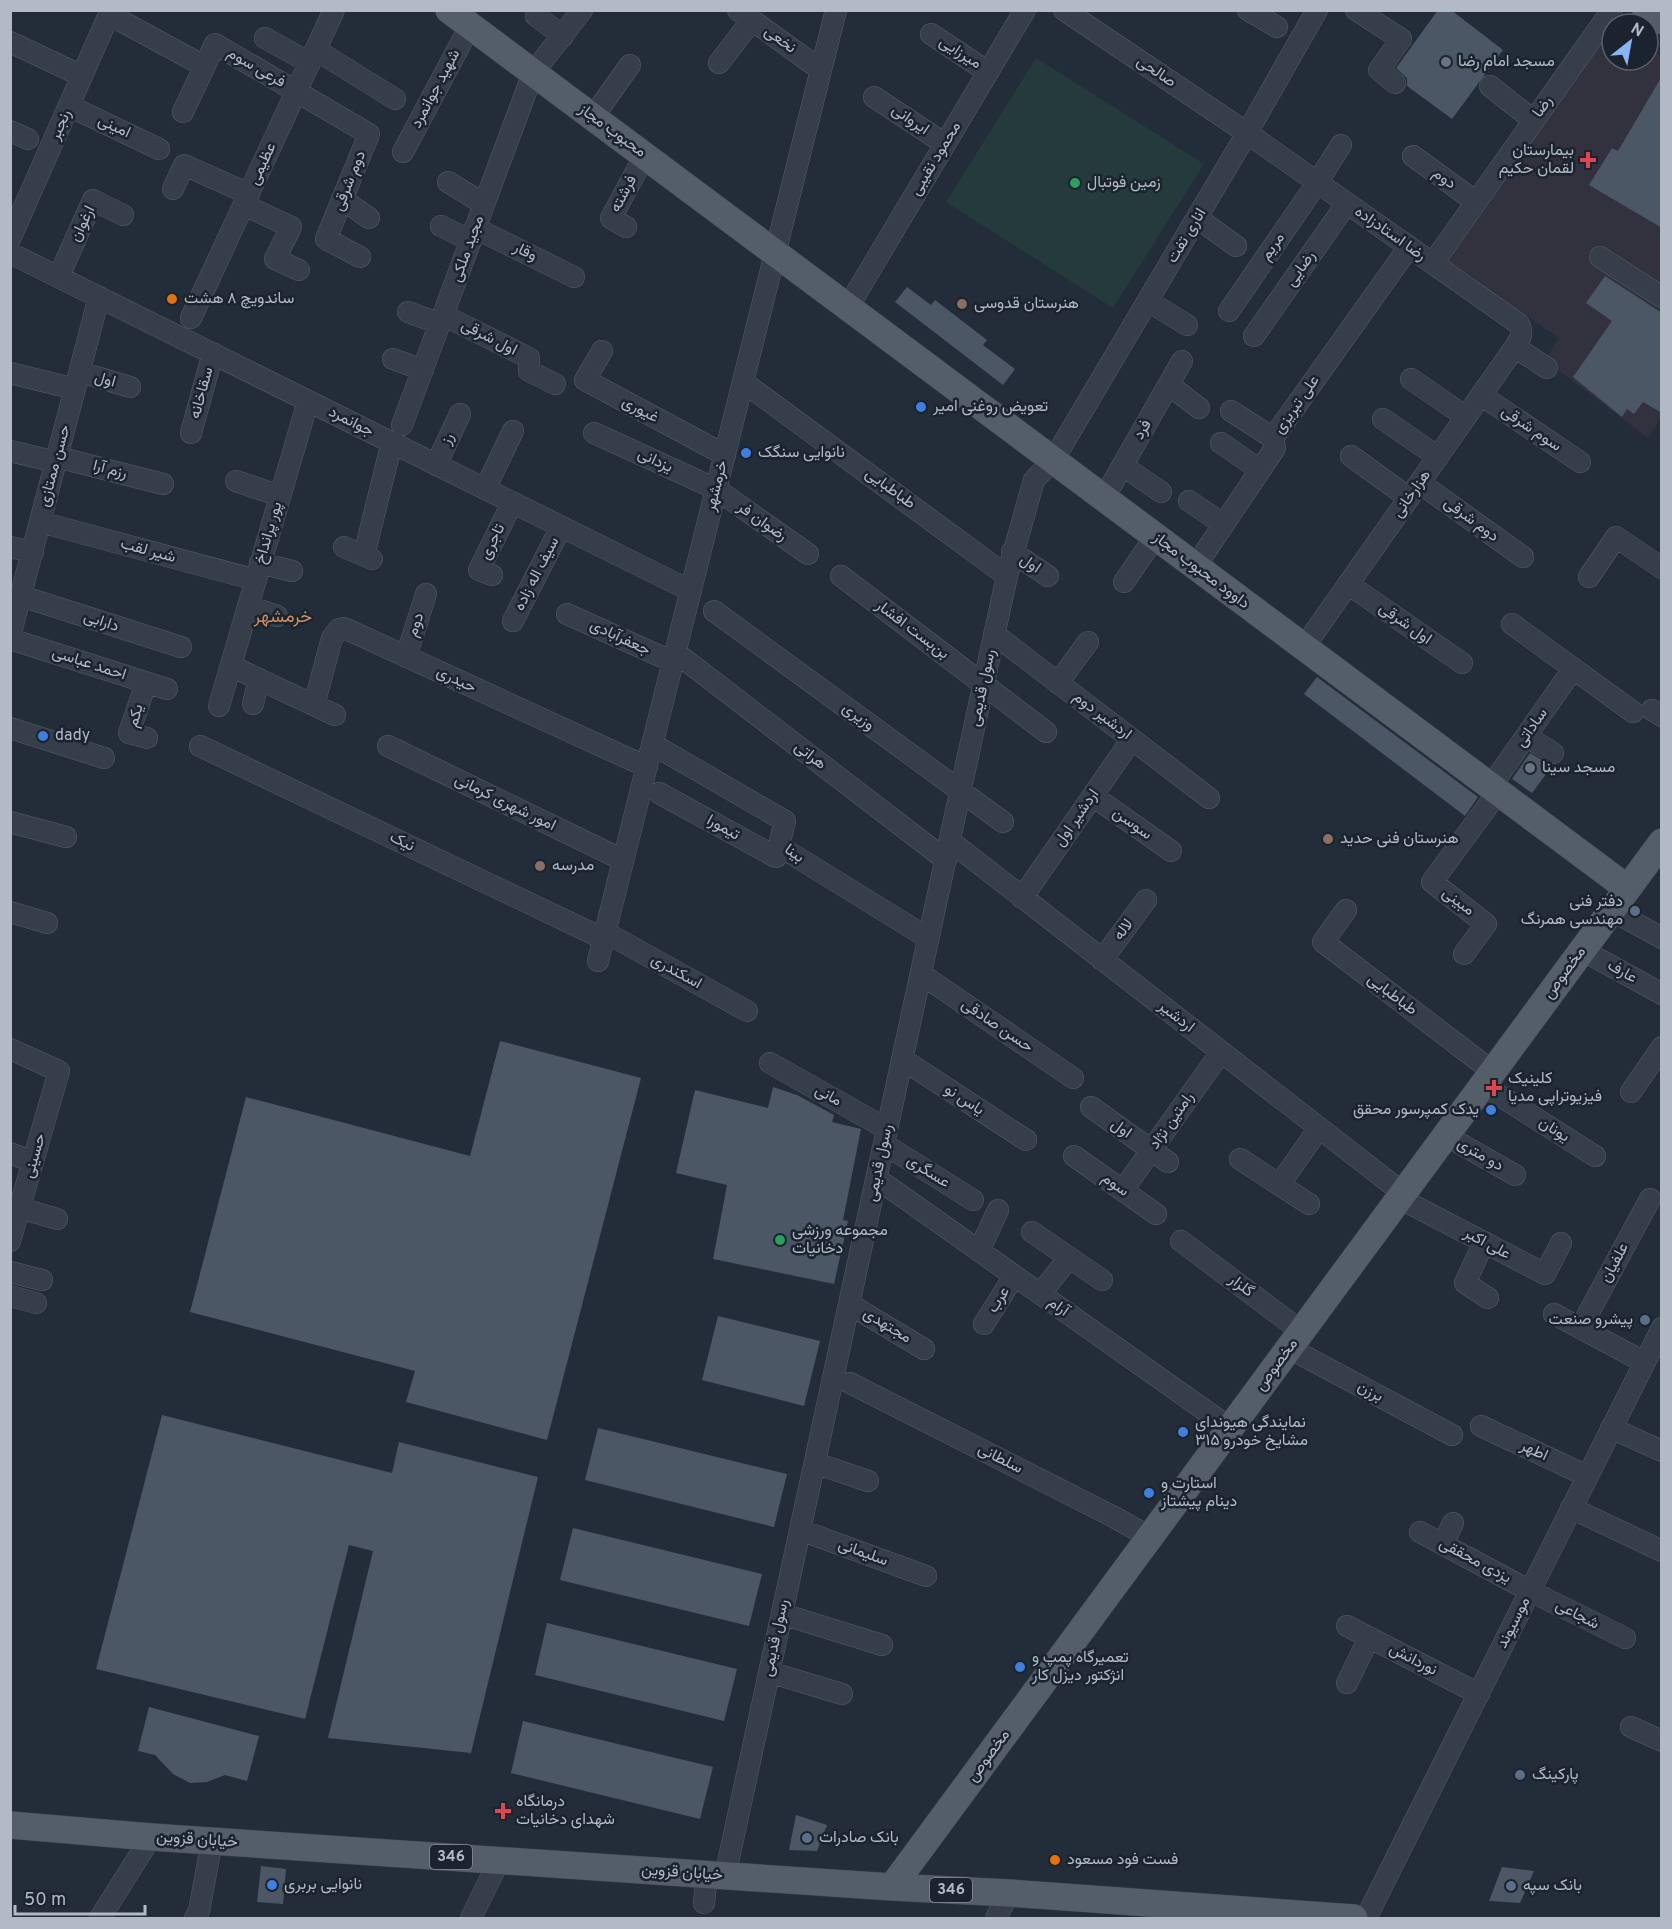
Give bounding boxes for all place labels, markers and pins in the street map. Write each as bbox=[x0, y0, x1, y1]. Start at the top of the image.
place label: مسجد امام رضا bbox=[1458, 52, 1555, 72]
marker: مسجد امام رضا bbox=[1439, 55, 1453, 69]
place label: بیمارستان لقمان حکیم bbox=[1499, 141, 1574, 179]
marker: بیمارستان لقمان حکیم bbox=[1579, 151, 1597, 169]
place label: زمین فوتبال bbox=[1087, 173, 1161, 193]
marker: زمین فوتبال bbox=[1068, 176, 1082, 190]
place label: ساندویچ ۸ هشت bbox=[184, 289, 294, 309]
marker: ساندویچ ۸ هشت bbox=[165, 292, 179, 306]
place label: هنرستان قدوسی bbox=[974, 294, 1079, 314]
marker: هنرستان قدوسی bbox=[955, 297, 969, 311]
place label: تعویض روغنی امیر bbox=[932, 397, 1048, 417]
marker: تعویض روغنی امیر bbox=[914, 400, 928, 414]
place label: نانوایی سنگک bbox=[758, 443, 845, 463]
marker: نانوایی سنگک bbox=[739, 446, 753, 460]
place label: dady bbox=[55, 726, 90, 746]
marker: dady bbox=[36, 729, 50, 743]
place label: مسجد سینا bbox=[1542, 758, 1615, 778]
marker: مسجد سینا bbox=[1523, 761, 1537, 775]
place label: هنرستان فنی حدید bbox=[1340, 829, 1459, 849]
marker: هنرستان فنی حدید bbox=[1321, 832, 1335, 846]
place label: مدرسه bbox=[552, 856, 594, 876]
marker: مدرسه bbox=[533, 859, 547, 873]
place label: دفتر فنی مهندسی همرنگ bbox=[1521, 892, 1623, 930]
marker: دفتر فنی مهندسی همرنگ bbox=[1628, 904, 1642, 918]
place label: کلینیک فیزیوتراپی مدیا bbox=[1508, 1069, 1602, 1107]
marker: کلینیک فیزیوتراپی مدیا bbox=[1485, 1079, 1503, 1097]
place label: یدک کمپرسور محقق bbox=[1353, 1100, 1479, 1120]
marker: یدک کمپرسور محقق bbox=[1484, 1103, 1498, 1117]
place label: مجموعه ورزشی دخانیات bbox=[792, 1221, 888, 1259]
marker: مجموعه ورزشی دخانیات bbox=[773, 1233, 787, 1247]
place label: پیشرو صنعت bbox=[1549, 1310, 1633, 1330]
marker: پیشرو صنعت bbox=[1638, 1313, 1652, 1327]
place label: نمایندگی هیوندای ۳۱۵ مشایخ خودرو bbox=[1195, 1413, 1308, 1451]
marker: نمایندگی هیوندای ۳۱۵ مشایخ خودرو bbox=[1176, 1425, 1190, 1439]
place label: استارت و دینام پیشتاز bbox=[1160, 1474, 1237, 1512]
marker: استارت و دینام پیشتاز bbox=[1142, 1486, 1156, 1500]
place label: تعمیرگاه پمپ و انژکتور دیزل کار bbox=[1031, 1648, 1129, 1686]
marker: تعمیرگاه پمپ و انژکتور دیزل کار bbox=[1013, 1660, 1027, 1674]
place label: پارکینگ bbox=[1532, 1765, 1579, 1785]
marker: پارکینگ bbox=[1513, 1768, 1527, 1782]
place label: درمانگاه شهدای دخانیات bbox=[516, 1792, 615, 1830]
marker: درمانگاه شهدای دخانیات bbox=[494, 1802, 512, 1820]
place label: بانک صادرات bbox=[819, 1828, 899, 1848]
marker: بانک صادرات bbox=[800, 1831, 814, 1845]
place label: فست فود مسعود bbox=[1067, 1850, 1178, 1870]
marker: فست فود مسعود bbox=[1048, 1853, 1062, 1867]
place label: نانوایی بربری bbox=[284, 1875, 362, 1895]
place label: بانک سپه bbox=[1523, 1876, 1582, 1896]
marker: نانوایی بربری bbox=[265, 1878, 279, 1892]
marker: بانک سپه bbox=[1504, 1879, 1518, 1893]

